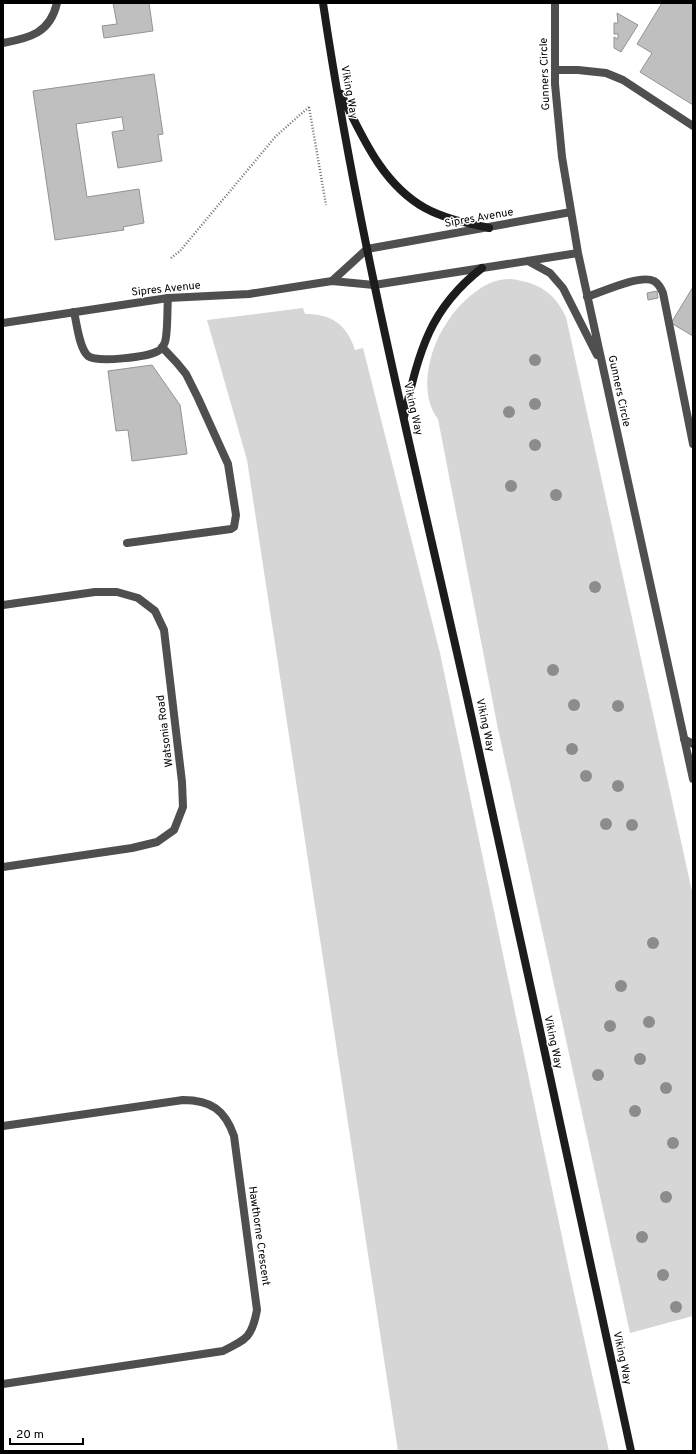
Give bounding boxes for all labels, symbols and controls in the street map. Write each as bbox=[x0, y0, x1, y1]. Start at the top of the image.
street label: Gunners Circle bbox=[537, 37, 553, 111]
street label: Viking Way bbox=[337, 64, 361, 120]
street label: Sipres Avenue bbox=[444, 205, 514, 231]
street label: Sipres Avenue bbox=[131, 278, 201, 300]
street label: Gunners Circle bbox=[605, 354, 633, 428]
street label: Viking Way bbox=[400, 381, 426, 437]
street label: Watsonia Road bbox=[154, 694, 176, 768]
street label: Viking Way bbox=[473, 697, 498, 753]
street label: Viking Way bbox=[541, 1014, 566, 1070]
street label: Hawthorne Crescent bbox=[245, 1185, 273, 1287]
street label: Viking Way bbox=[610, 1330, 635, 1386]
scale bar bbox=[10, 1420, 83, 1446]
text: 20 m bbox=[16, 1427, 44, 1443]

